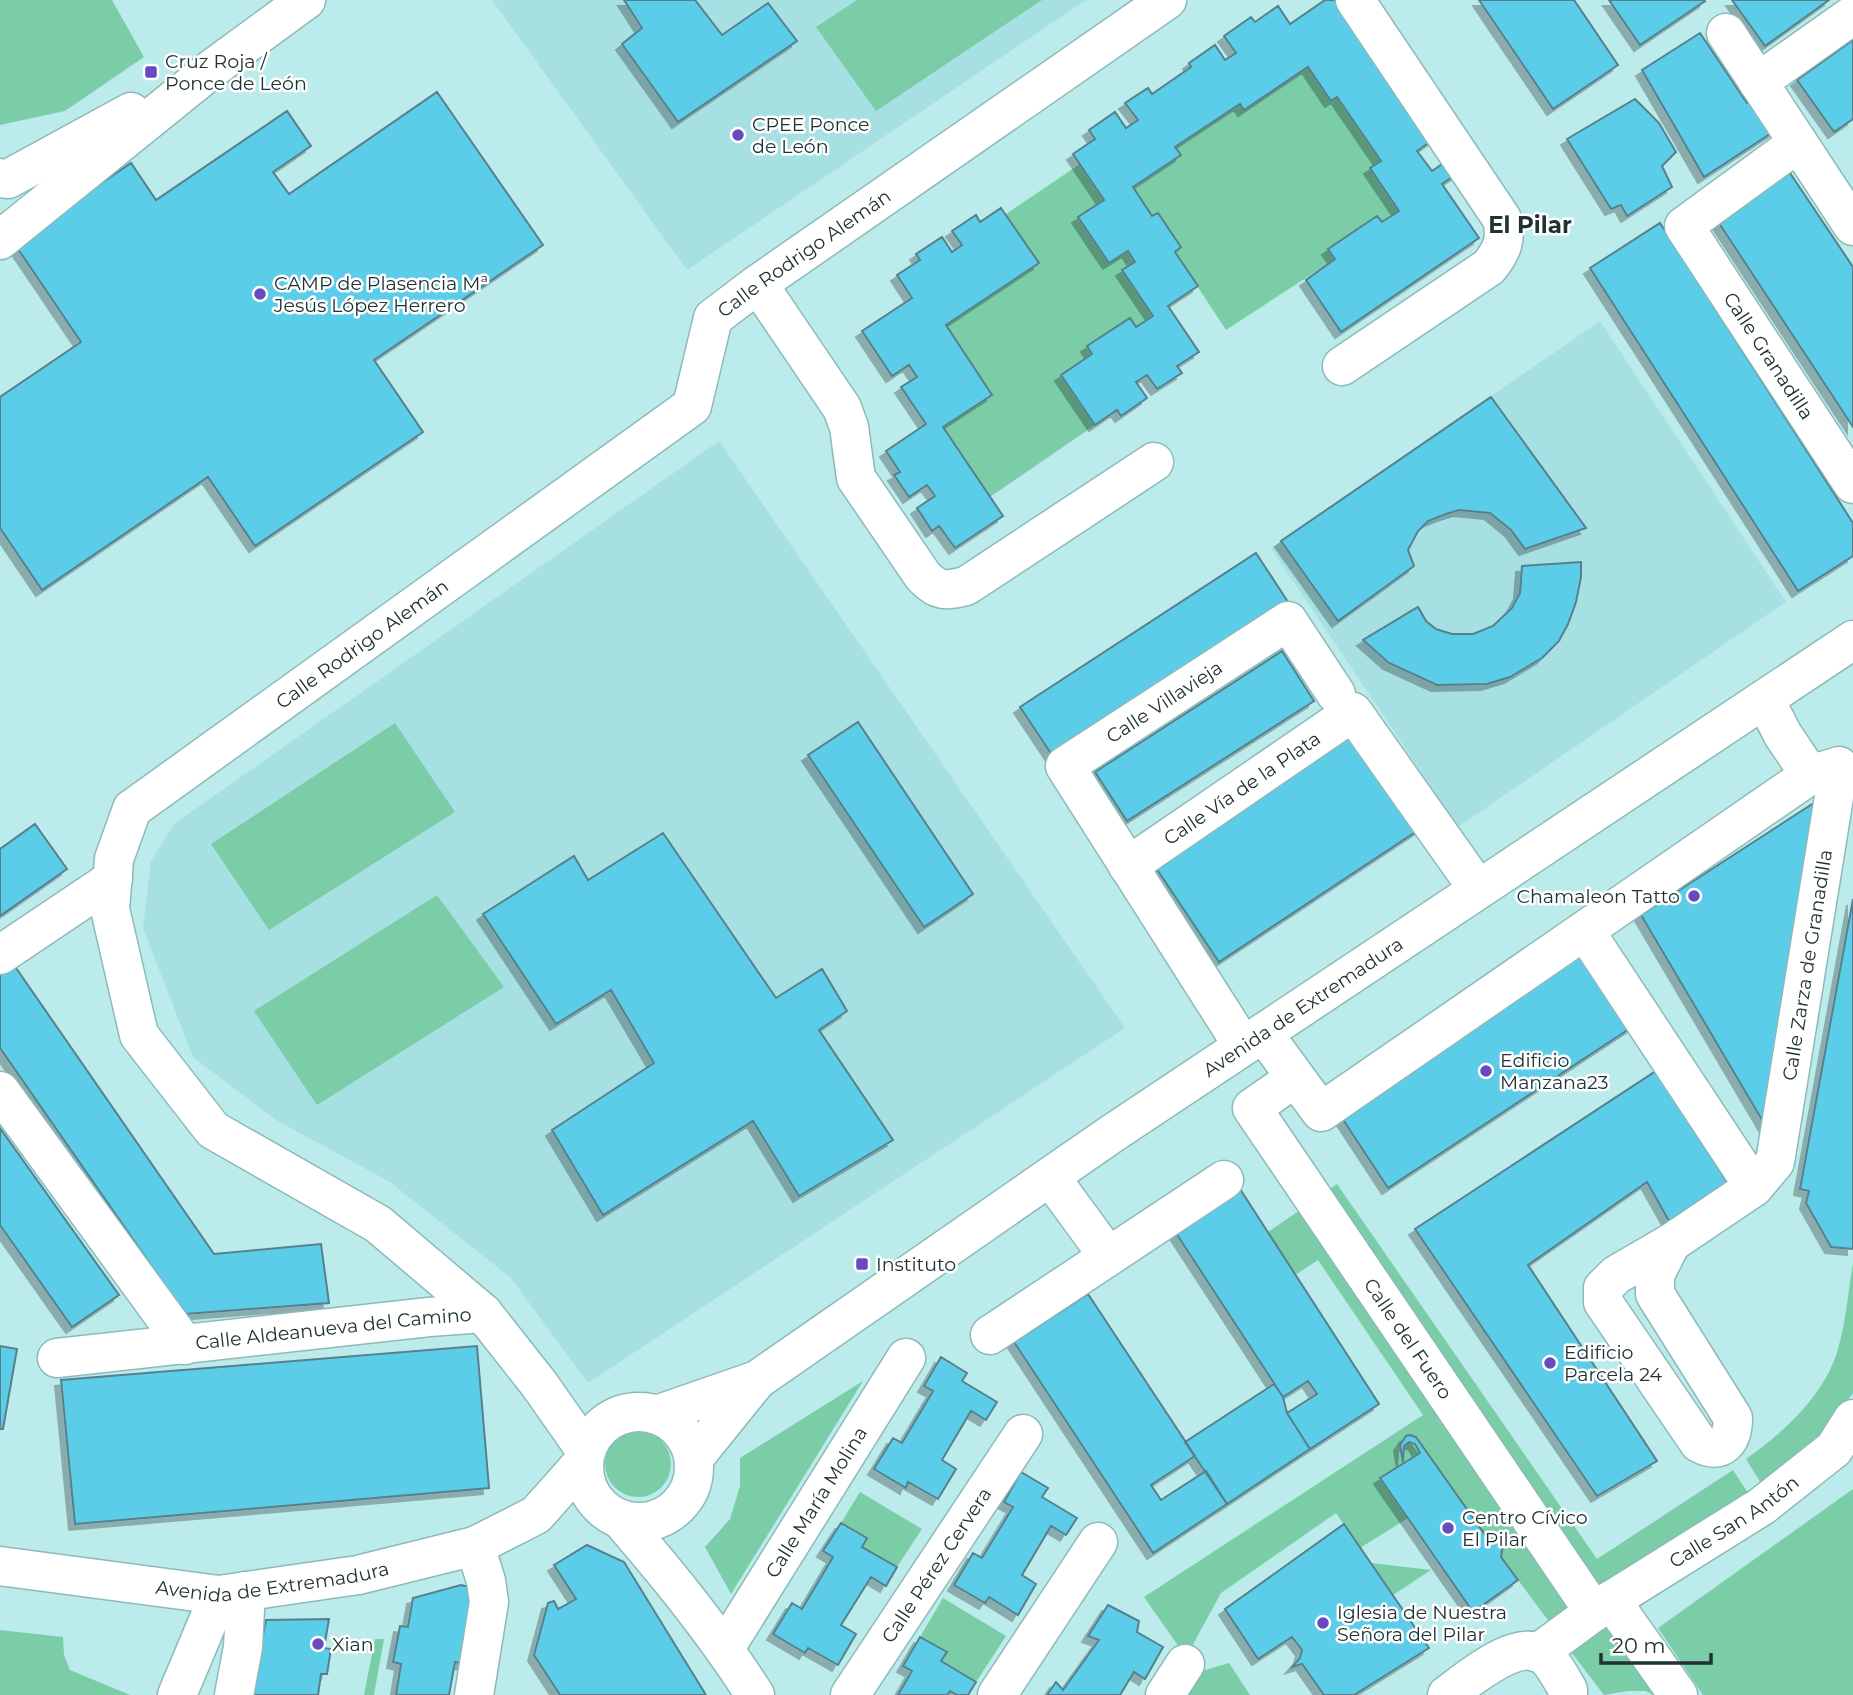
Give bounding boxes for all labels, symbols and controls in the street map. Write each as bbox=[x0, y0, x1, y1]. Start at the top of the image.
place label: Cruz Roja / Ponce de León bbox=[165, 50, 307, 95]
marker: Cruz Roja / Ponce de León bbox=[143, 64, 159, 80]
place label: CPEE Ponce de León bbox=[752, 113, 869, 158]
marker: CPEE Ponce de León bbox=[730, 127, 746, 143]
street label: Calle Rodrigo Alemán bbox=[713, 184, 895, 323]
district label: El Pilar bbox=[1488, 211, 1572, 239]
place label: CAMP de Plasencia Mª Jesús López Herrero bbox=[273, 272, 488, 317]
marker: CAMP de Plasencia Mª Jesús López Herrero bbox=[252, 286, 268, 302]
street label: Calle Granadilla bbox=[1718, 288, 1819, 424]
street label: Calle Rodrigo Alemán bbox=[271, 574, 453, 714]
street label: Calle Villavieja bbox=[1102, 656, 1227, 748]
street label: Calle Vía de la Plata bbox=[1159, 727, 1325, 850]
street label: Calle Zarza de Granadilla bbox=[1778, 848, 1837, 1082]
place label: Chamaleon Tatto bbox=[1516, 885, 1680, 908]
marker: Chamaleon Tatto bbox=[1686, 888, 1702, 904]
street label: Avenida de Extremadura bbox=[1199, 932, 1407, 1082]
place label: Edificio Manzana23 bbox=[1500, 1049, 1609, 1094]
marker: Edificio Manzana23 bbox=[1478, 1063, 1494, 1079]
place label: Instituto bbox=[876, 1253, 956, 1276]
marker: Instituto bbox=[854, 1256, 870, 1272]
street label: Calle del Fuero bbox=[1359, 1274, 1457, 1404]
street label: Calle Aldeanueva del Camino bbox=[194, 1303, 472, 1355]
place label: Edificio Parcela 24 bbox=[1564, 1341, 1663, 1386]
marker: Edificio Parcela 24 bbox=[1542, 1355, 1558, 1371]
street label: Calle María Molina bbox=[761, 1423, 872, 1582]
street label: Calle San Antón bbox=[1665, 1471, 1803, 1573]
street label: Calle Pérez Cervera bbox=[877, 1483, 996, 1647]
place label: Centro Cívico El Pilar bbox=[1462, 1506, 1588, 1551]
marker: Centro Cívico El Pilar bbox=[1440, 1520, 1456, 1536]
street label: Avenida de Extremadura bbox=[154, 1557, 391, 1607]
place label: Iglesia de Nuestra Señora del Pilar bbox=[1337, 1601, 1507, 1646]
marker: Iglesia de Nuestra Señora del Pilar bbox=[1315, 1615, 1331, 1631]
scale bar bbox=[1601, 1622, 1711, 1666]
place label: Xian bbox=[332, 1633, 374, 1656]
text: 20 m bbox=[1612, 1633, 1666, 1658]
marker: Xian bbox=[310, 1636, 326, 1652]

